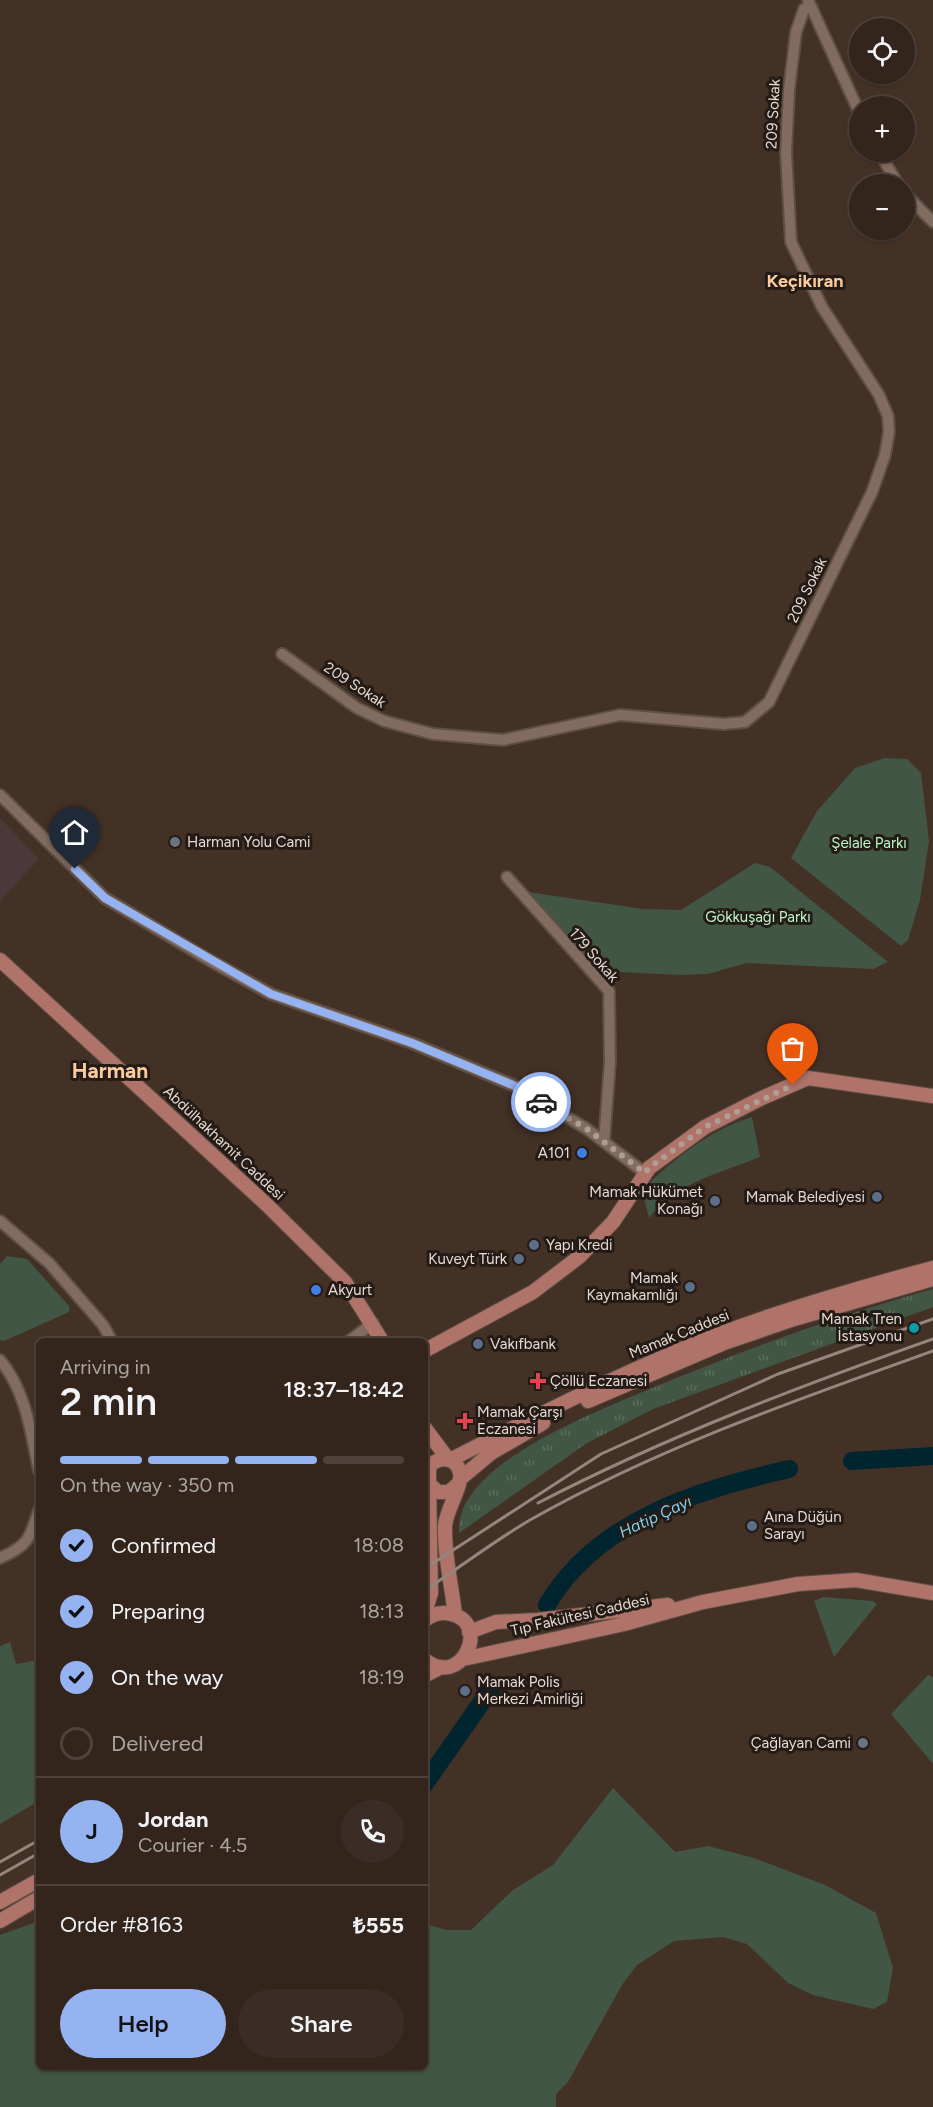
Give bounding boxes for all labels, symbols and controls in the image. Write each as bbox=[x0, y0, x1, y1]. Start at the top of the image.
map controls bbox=[849, 18, 915, 240]
button: locate bbox=[849, 18, 915, 84]
street label: 209 Sokak bbox=[762, 78, 784, 150]
button: + bbox=[849, 96, 915, 162]
button: − bbox=[849, 174, 915, 240]
district label: Keçikıran bbox=[766, 270, 844, 292]
street label: 209 Sokak bbox=[784, 554, 831, 625]
street label: 209 Sokak bbox=[321, 658, 390, 712]
pin bbox=[49, 807, 100, 869]
icon: home bbox=[58, 816, 91, 849]
place label: Harman Yolu Cami bbox=[187, 833, 310, 851]
park label: Şelale Parkı bbox=[831, 834, 907, 852]
marker: Harman Yolu Cami bbox=[168, 835, 182, 849]
park label: Gökkuşağı Parkı bbox=[705, 908, 811, 926]
street label: 179 Sokak bbox=[565, 924, 623, 987]
pin bbox=[767, 1023, 818, 1085]
icon: bag bbox=[776, 1032, 809, 1065]
district label: Harman bbox=[72, 1058, 148, 1083]
courier bbox=[511, 1072, 571, 1132]
street label: Abdülhakhamit Caddesi bbox=[160, 1082, 288, 1204]
icon: car bbox=[525, 1086, 558, 1119]
place label: A101 bbox=[538, 1144, 570, 1162]
marker: A101 bbox=[575, 1146, 589, 1160]
place label: Mamak Hükümet Konağı bbox=[589, 1183, 703, 1218]
place label: Mamak Belediyesi bbox=[746, 1188, 865, 1206]
marker: Mamak Belediyesi bbox=[870, 1190, 884, 1204]
marker: Mamak Hükümet Konağı bbox=[708, 1194, 722, 1208]
place label: Yapı Kredi bbox=[546, 1236, 613, 1254]
marker: Yapı Kredi bbox=[527, 1238, 541, 1252]
place label: Kuveyt Türk bbox=[428, 1250, 508, 1268]
marker: Kuveyt Türk bbox=[512, 1252, 526, 1266]
place label: Mamak Kaymakamlığı bbox=[587, 1269, 679, 1304]
marker: Mamak Kaymakamlığı bbox=[683, 1280, 697, 1294]
place label: Akyurt bbox=[328, 1281, 373, 1299]
marker: Akyurt bbox=[309, 1283, 323, 1297]
street label: Mamak Caddesi bbox=[626, 1306, 732, 1362]
place label: Mamak Tren İstasyonu bbox=[821, 1310, 902, 1345]
marker: Mamak Tren İstasyonu bbox=[907, 1321, 921, 1335]
place label: Vakıfbank bbox=[490, 1335, 557, 1353]
marker: Vakıfbank bbox=[471, 1337, 485, 1351]
text: Arriving in bbox=[60, 1355, 150, 1379]
place label: Çöllü Eczanesi bbox=[550, 1372, 647, 1390]
marker: Çöllü Eczanesi bbox=[531, 1374, 545, 1388]
text: 18:37–18:42 bbox=[284, 1376, 404, 1403]
text: 2 min bbox=[60, 1378, 157, 1425]
place label: Mamak Çarşı Eczanesi bbox=[477, 1403, 563, 1438]
marker: Mamak Çarşı Eczanesi bbox=[458, 1414, 472, 1428]
text: On the way · 350 m bbox=[60, 1473, 234, 1497]
water label: Hatip Çayı bbox=[616, 1491, 695, 1542]
place label: Aına Düğün Sarayı bbox=[764, 1508, 842, 1543]
marker: Aına Düğün Sarayı bbox=[745, 1519, 759, 1533]
icon: check bbox=[60, 1529, 93, 1562]
text: Confirmed bbox=[111, 1532, 216, 1559]
text: 18:08 bbox=[353, 1533, 404, 1557]
street label: Tıp Fakültesi Caddesi bbox=[509, 1590, 651, 1640]
icon: check bbox=[60, 1595, 93, 1628]
text: Preparing bbox=[111, 1598, 205, 1625]
text: 18:13 bbox=[359, 1599, 404, 1623]
icon: check bbox=[60, 1661, 93, 1694]
text: On the way bbox=[111, 1664, 223, 1691]
text: 18:19 bbox=[359, 1665, 404, 1689]
place label: Mamak Polis Merkezi Amirliği bbox=[477, 1673, 583, 1708]
marker: Mamak Polis Merkezi Amirliği bbox=[458, 1684, 472, 1698]
text: Delivered bbox=[111, 1730, 204, 1757]
place label: Çağlayan Cami bbox=[751, 1734, 851, 1752]
marker: Çağlayan Cami bbox=[856, 1736, 870, 1750]
button: phone bbox=[341, 1800, 404, 1863]
text: Jordan bbox=[138, 1806, 209, 1833]
text: J bbox=[85, 1818, 98, 1845]
text: Courier · 4.5 bbox=[138, 1833, 247, 1857]
text: Order #8163 bbox=[60, 1911, 183, 1938]
text: ₺555 bbox=[353, 1912, 404, 1939]
button: Help bbox=[60, 1989, 226, 2058]
button: Share bbox=[238, 1989, 404, 2058]

